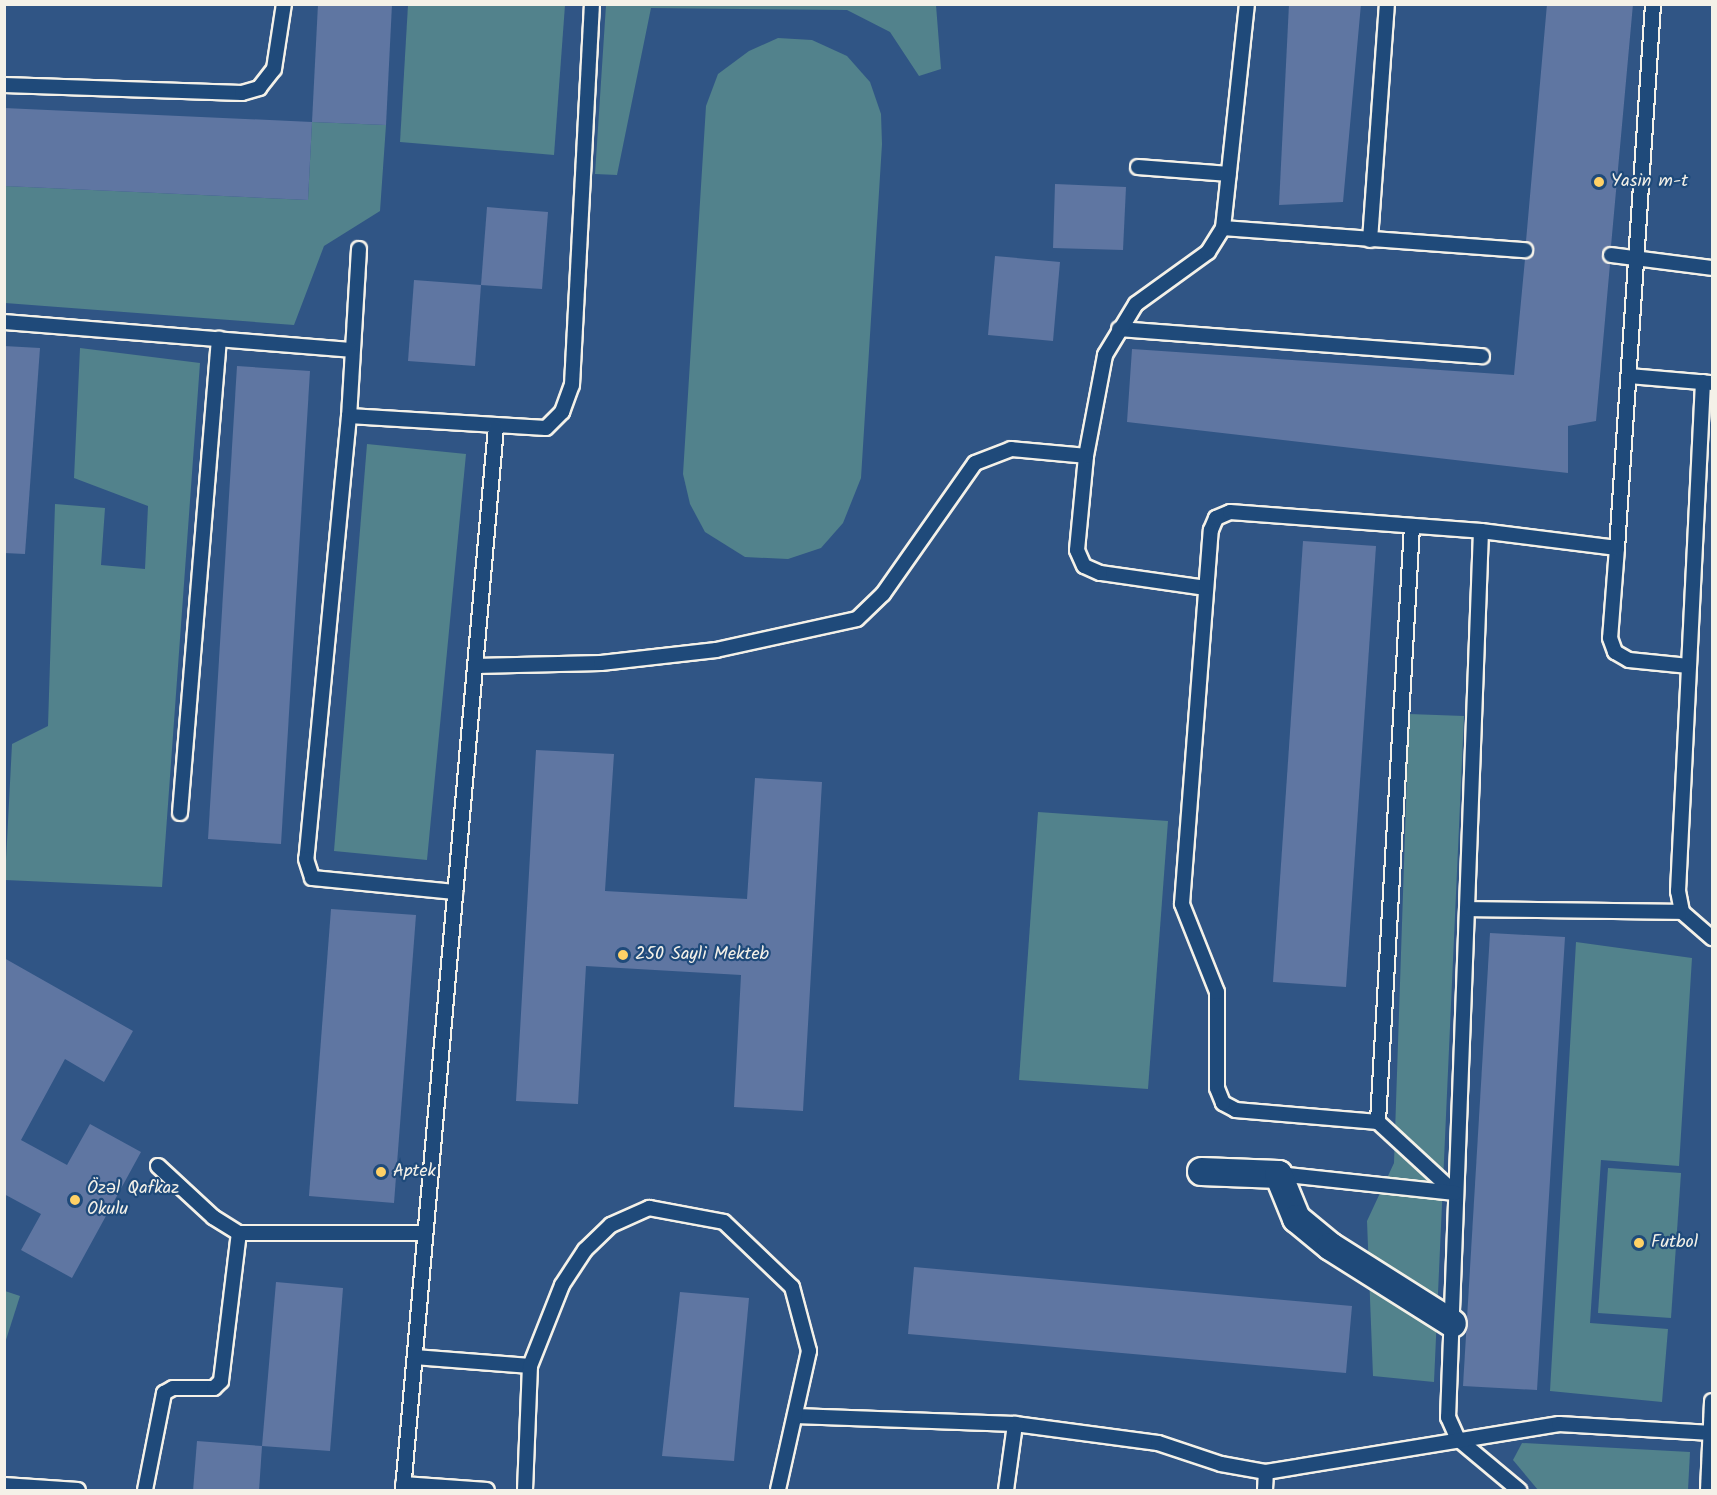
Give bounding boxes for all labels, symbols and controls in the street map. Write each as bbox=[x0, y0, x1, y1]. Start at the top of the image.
place label: Yasin m-t bbox=[1611, 171, 1688, 193]
marker: Yasin m-t bbox=[1592, 175, 1606, 189]
place label: 250 Sayli Mekteb bbox=[635, 944, 769, 966]
marker: 250 Sayli Mekteb bbox=[616, 948, 630, 962]
place label: Aptek bbox=[393, 1161, 436, 1183]
marker: Aptek bbox=[374, 1165, 388, 1179]
place label: Özəl Qafkaz Okulu bbox=[87, 1179, 179, 1222]
marker: Özəl Qafkaz Okulu bbox=[68, 1193, 82, 1207]
place label: Futbol bbox=[1651, 1232, 1698, 1254]
marker: Futbol bbox=[1632, 1236, 1646, 1250]

